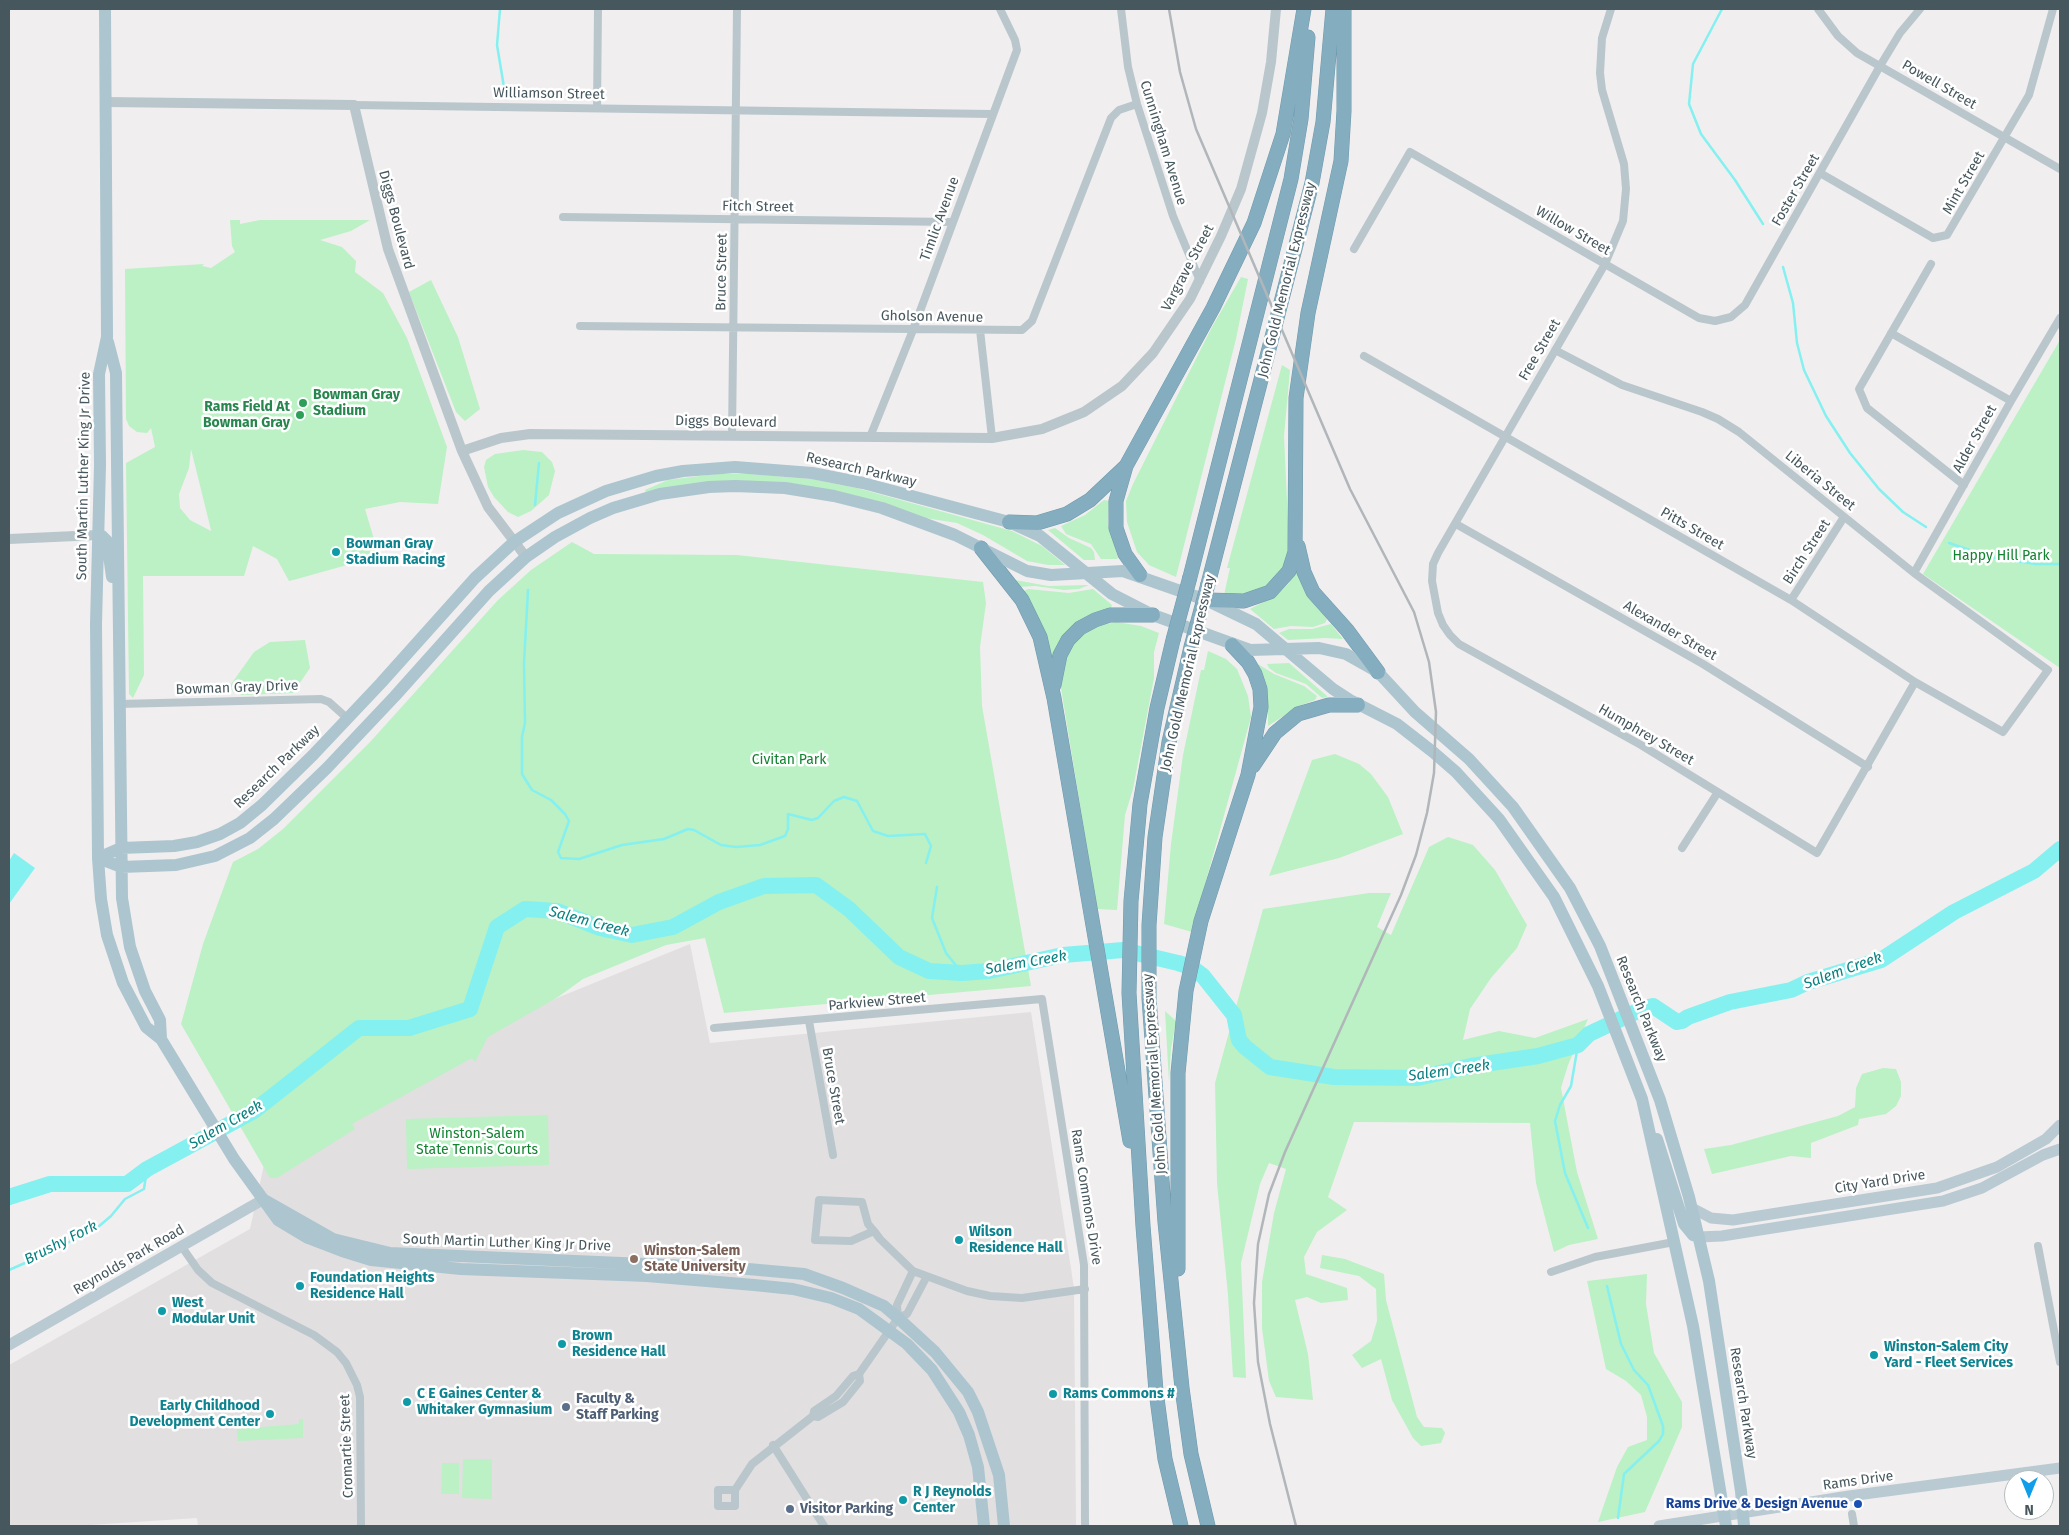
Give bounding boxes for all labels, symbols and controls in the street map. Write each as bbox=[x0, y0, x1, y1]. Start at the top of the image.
street label: Powell Street bbox=[1899, 57, 1979, 113]
street label: Cunningham Avenue bbox=[1136, 79, 1190, 207]
street label: Williamson Street bbox=[493, 85, 605, 103]
street label: Mint Street bbox=[1939, 149, 1989, 217]
street label: Foster Street bbox=[1769, 151, 1823, 229]
street label: Diggs Boulevard bbox=[375, 169, 417, 271]
street label: Timlic Avenue bbox=[917, 175, 963, 263]
street label: John Gold Memorial Expressway bbox=[1255, 180, 1319, 380]
street label: Fitch Street bbox=[722, 198, 794, 216]
street label: Willow Street bbox=[1533, 203, 1613, 259]
street label: Vargrave Street bbox=[1158, 222, 1218, 314]
street label: Bruce Street bbox=[713, 233, 731, 311]
street label: Gholson Avenue bbox=[881, 308, 983, 326]
street label: Free Street bbox=[1516, 316, 1564, 384]
street label: South Martin Luther King Jr Drive bbox=[74, 372, 94, 580]
place label: Bowman Gray Stadium bbox=[313, 387, 400, 420]
marker: Bowman Gray Stadium bbox=[297, 397, 309, 409]
place label: Rams Field At Bowman Gray bbox=[203, 399, 290, 432]
street label: Alder Street bbox=[1949, 402, 2001, 476]
marker: Rams Field At Bowman Gray bbox=[294, 409, 306, 421]
street label: Diggs Boulevard bbox=[675, 413, 777, 431]
street label: Liberia Street bbox=[1781, 448, 1859, 514]
street label: Research Parkway bbox=[804, 449, 918, 491]
street label: Pitts Street bbox=[1657, 504, 1727, 554]
street label: Birch Street bbox=[1780, 516, 1834, 588]
place label: Bowman Gray Stadium Racing bbox=[346, 536, 445, 568]
marker: Bowman Gray Stadium Racing bbox=[330, 546, 342, 558]
park label: Happy Hill Park bbox=[1952, 548, 2050, 564]
street label: John Gold Memorial Expressway bbox=[1157, 573, 1219, 773]
street label: Alexander Street bbox=[1620, 597, 1720, 665]
street label: Bowman Gray Drive bbox=[175, 677, 299, 699]
street label: Humphrey Street bbox=[1595, 701, 1697, 769]
street label: Research Parkway bbox=[231, 722, 323, 812]
park label: Civitan Park bbox=[752, 752, 826, 768]
water label: Salem Creek bbox=[547, 903, 631, 941]
water label: Salem Creek bbox=[984, 947, 1068, 979]
water label: Salem Creek bbox=[1801, 948, 1885, 994]
street label: Research Parkway bbox=[1612, 954, 1670, 1064]
street label: John Gold Memorial Expressway bbox=[1140, 973, 1170, 1175]
street label: Parkview Street bbox=[828, 989, 926, 1015]
street label: Bruce Street bbox=[818, 1046, 848, 1126]
water label: Salem Creek bbox=[1407, 1056, 1491, 1086]
water label: Salem Creek bbox=[186, 1097, 266, 1153]
park label: Winston-Salem State Tennis Courts bbox=[416, 1126, 538, 1158]
street label: Rams Commons Drive bbox=[1067, 1128, 1105, 1266]
street label: City Yard Drive bbox=[1834, 1167, 1926, 1197]
water label: Brushy Fork bbox=[22, 1217, 100, 1269]
street label: Reynolds Park Road bbox=[71, 1221, 187, 1299]
place label: Wilson Residence Hall bbox=[969, 1224, 1063, 1256]
street label: South Martin Luther King Jr Drive bbox=[403, 1231, 611, 1255]
marker: Wilson Residence Hall bbox=[953, 1234, 965, 1246]
place label: Winston-Salem State University bbox=[644, 1243, 746, 1276]
marker: Winston-Salem State University bbox=[628, 1253, 640, 1265]
place label: Foundation Heights Residence Hall bbox=[310, 1270, 435, 1302]
marker: Foundation Heights Residence Hall bbox=[294, 1280, 306, 1292]
place label: West Modular Unit bbox=[172, 1295, 255, 1328]
marker: West Modular Unit bbox=[156, 1305, 168, 1317]
place label: Brown Residence Hall bbox=[572, 1328, 666, 1360]
marker: Brown Residence Hall bbox=[556, 1338, 568, 1350]
place label: Winston-Salem City Yard - Fleet Services bbox=[1884, 1339, 2013, 1371]
street label: Research Parkway bbox=[1726, 1346, 1760, 1460]
marker: Winston-Salem City Yard - Fleet Services bbox=[1868, 1349, 1880, 1361]
place label: C E Gaines Center & Whitaker Gymnasium bbox=[417, 1386, 552, 1418]
place label: Rams Commons # bbox=[1063, 1386, 1175, 1402]
marker: Rams Commons # bbox=[1047, 1388, 1059, 1400]
place label: Faculty & Staff Parking bbox=[576, 1391, 659, 1424]
street label: Cromartie Street bbox=[337, 1394, 357, 1498]
marker: C E Gaines Center & Whitaker Gymnasium bbox=[401, 1396, 413, 1408]
place label: Early Childhood Development Center bbox=[129, 1398, 260, 1430]
marker: Faculty & Staff Parking bbox=[560, 1401, 572, 1413]
marker: Early Childhood Development Center bbox=[264, 1408, 276, 1420]
street label: Rams Drive bbox=[1822, 1468, 1894, 1494]
north arrow bbox=[2004, 1470, 2054, 1520]
place label: R J Reynolds Center bbox=[913, 1484, 992, 1516]
marker: R J Reynolds Center bbox=[897, 1494, 909, 1506]
place label: Rams Drive & Design Avenue bbox=[1666, 1496, 1848, 1512]
marker: Rams Drive & Design Avenue bbox=[1852, 1498, 1864, 1510]
place label: Visitor Parking bbox=[800, 1501, 893, 1517]
text: N bbox=[2024, 1501, 2034, 1518]
marker: Visitor Parking bbox=[784, 1503, 796, 1515]

